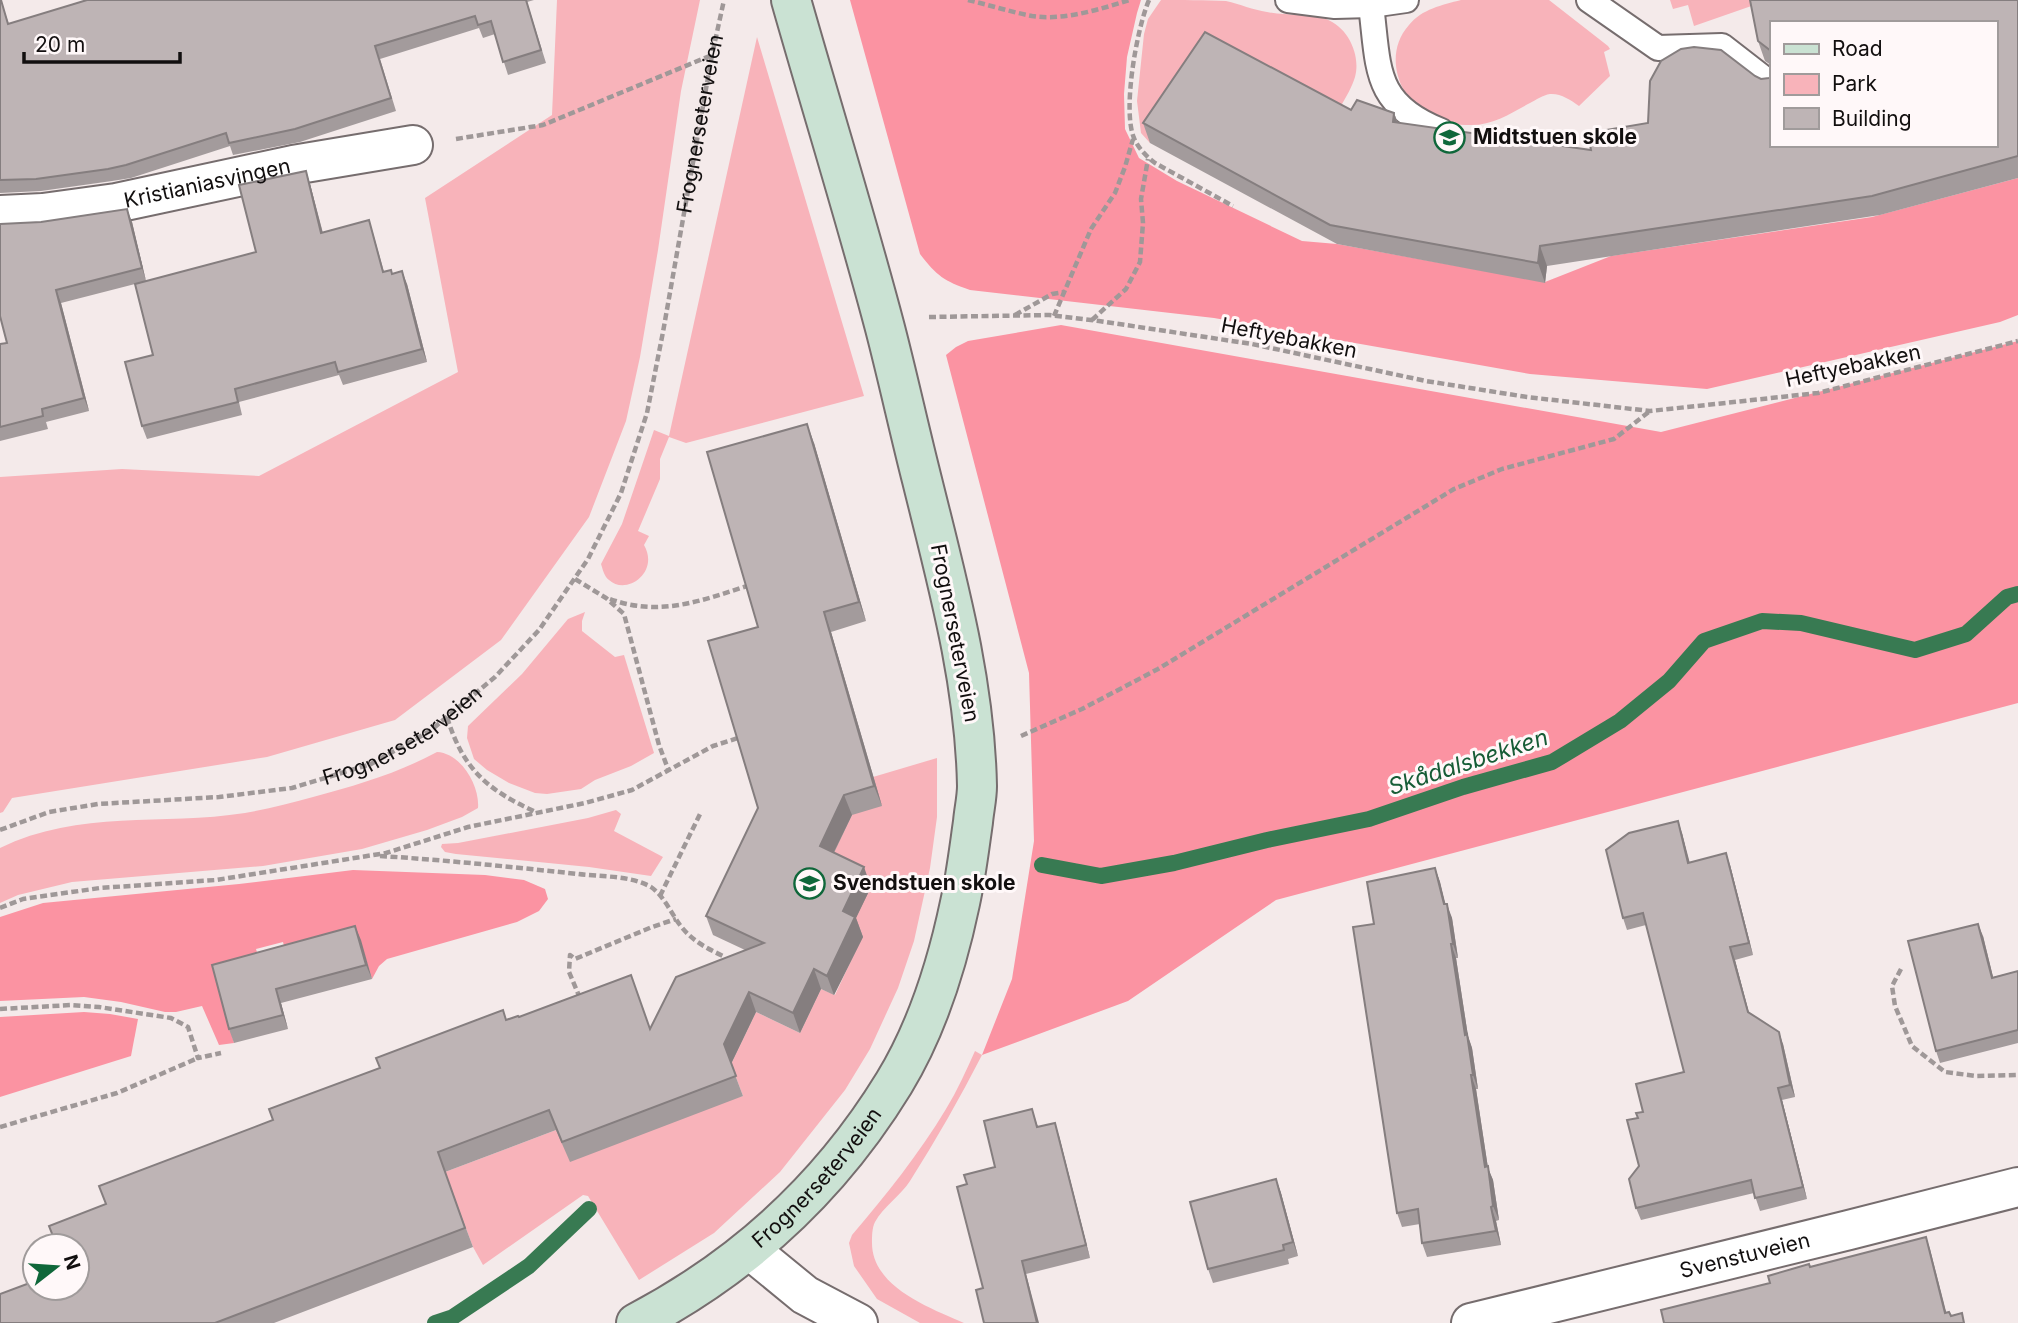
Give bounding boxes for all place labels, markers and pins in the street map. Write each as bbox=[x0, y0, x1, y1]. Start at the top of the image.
school or university icon: Midtstuen skole bbox=[1433, 120, 1467, 154]
place label: Midtstuen skole bbox=[1473, 124, 1637, 149]
school or university icon: Svendstuen skole bbox=[793, 866, 827, 900]
place label: Svendstuen skole bbox=[833, 870, 1015, 895]

